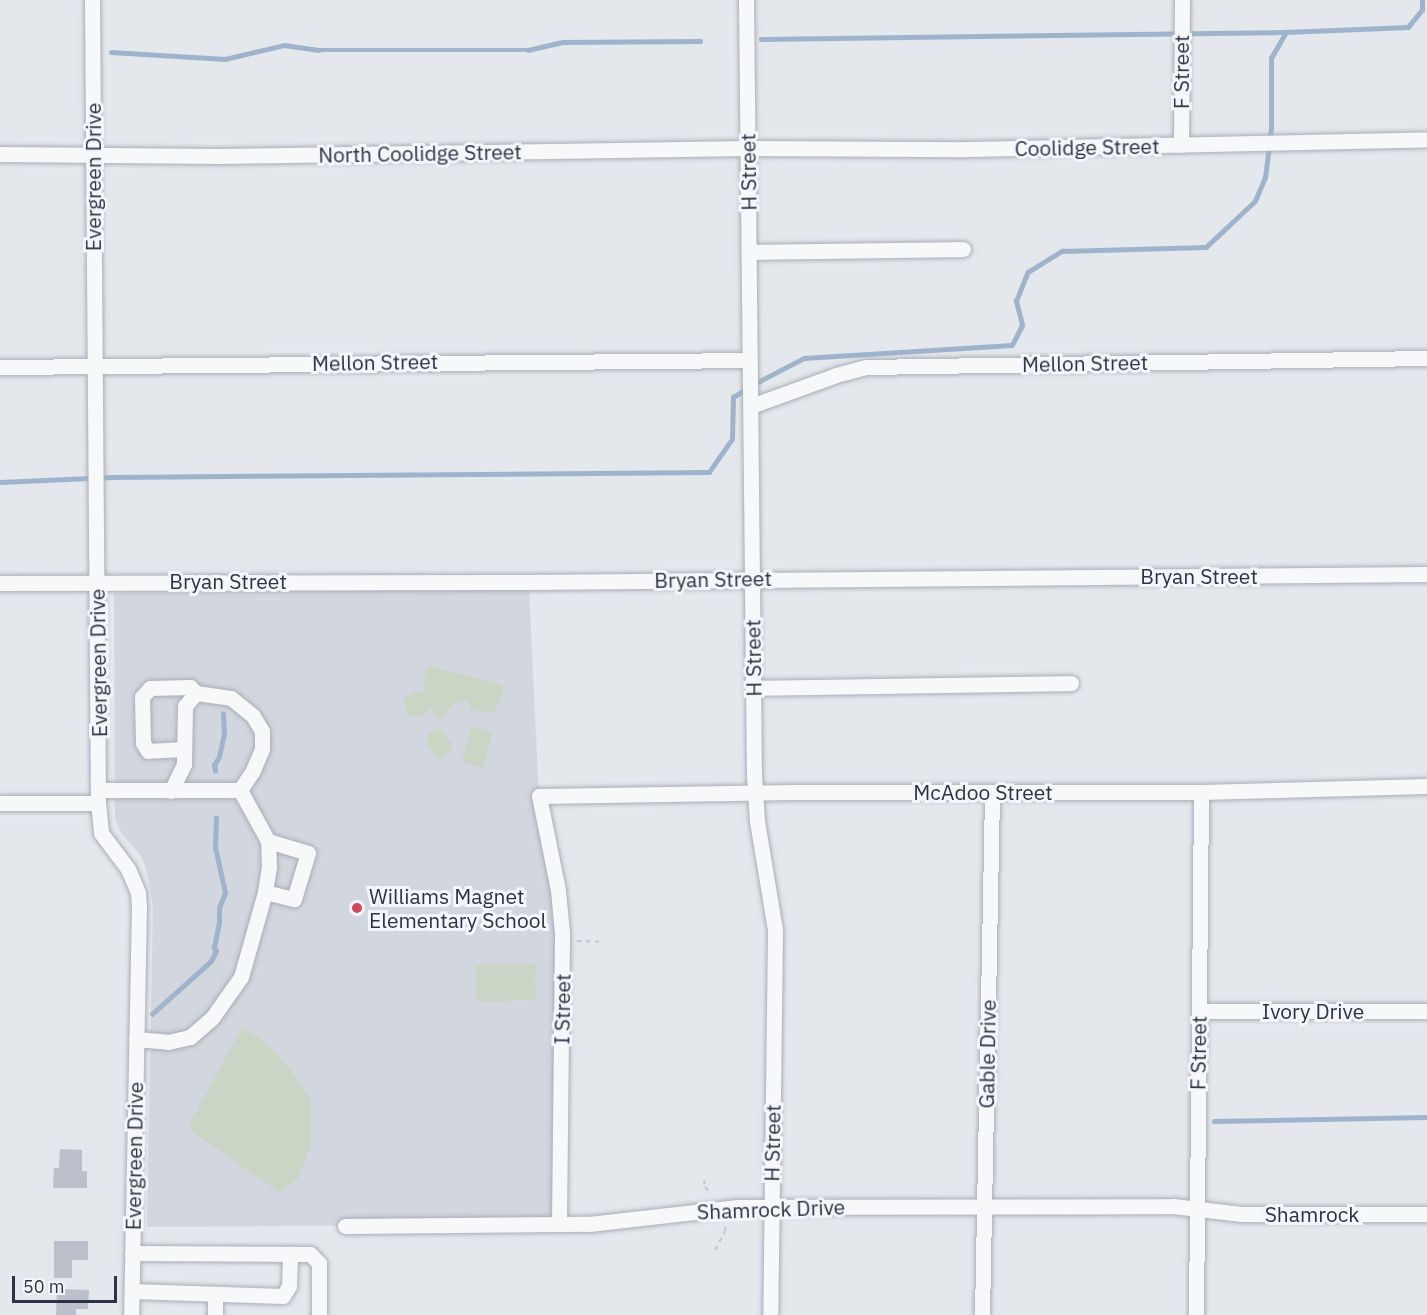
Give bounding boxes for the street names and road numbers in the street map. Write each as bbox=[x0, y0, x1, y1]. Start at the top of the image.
street label: F Street bbox=[1168, 35, 1194, 109]
street label: Evergreen Drive bbox=[80, 103, 106, 251]
street label: H Street bbox=[735, 133, 761, 211]
street label: Coolidge Street bbox=[1014, 133, 1160, 161]
street label: North Coolidge Street bbox=[318, 139, 522, 167]
street label: Mellon Street bbox=[312, 348, 438, 376]
street label: Mellon Street bbox=[1022, 349, 1148, 377]
street label: Bryan Street bbox=[1140, 563, 1258, 589]
street label: Bryan Street bbox=[654, 565, 772, 593]
street label: Bryan Street bbox=[169, 568, 287, 594]
street label: Evergreen Drive bbox=[84, 589, 112, 737]
street label: H Street bbox=[740, 619, 766, 697]
street label: McAdoo Street bbox=[913, 779, 1053, 805]
street label: I Street bbox=[549, 973, 575, 1045]
street label: Ivory Drive bbox=[1262, 998, 1364, 1024]
street label: Gable Drive bbox=[973, 999, 1001, 1109]
street label: F Street bbox=[1185, 1016, 1211, 1090]
street label: Evergreen Drive bbox=[120, 1082, 148, 1230]
street label: H Street bbox=[759, 1104, 785, 1182]
street label: Shamrock Drive bbox=[696, 1194, 846, 1224]
street label: Shamrock bbox=[1265, 1201, 1359, 1227]

